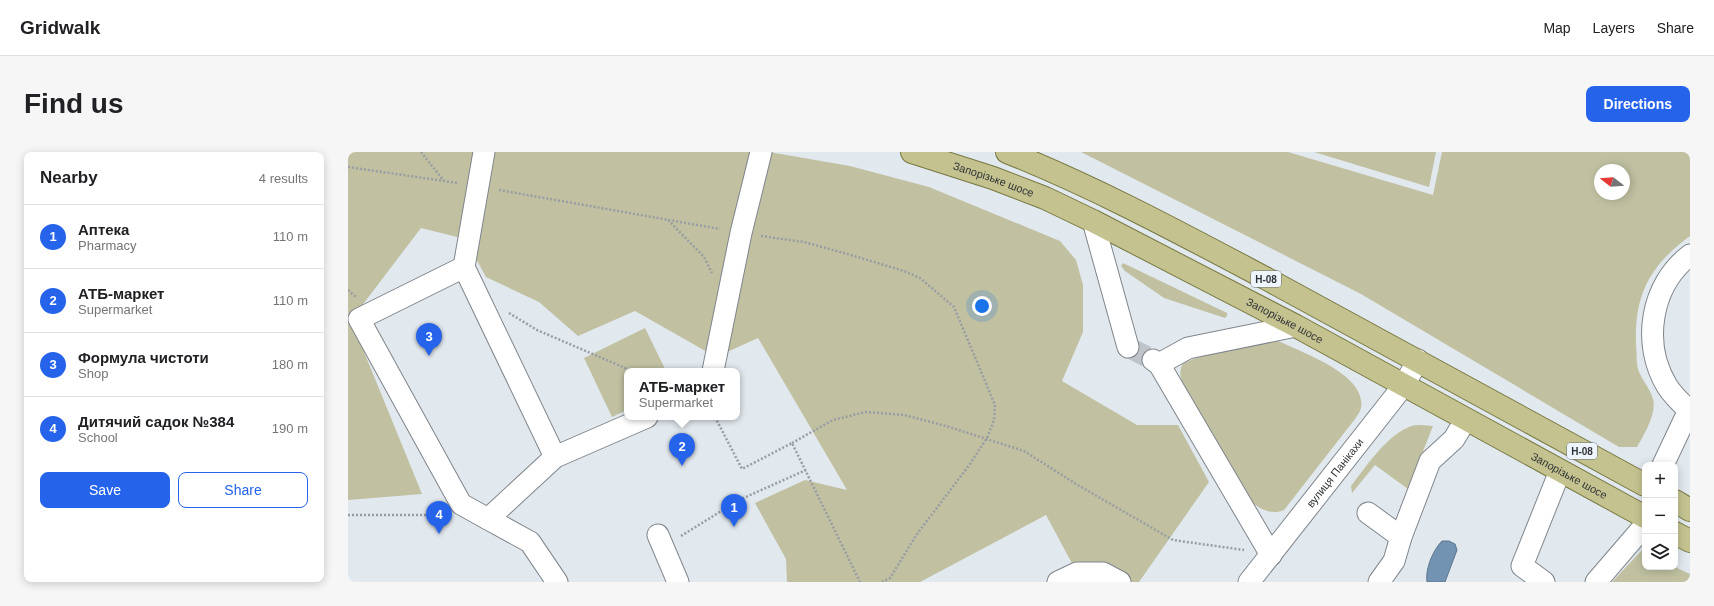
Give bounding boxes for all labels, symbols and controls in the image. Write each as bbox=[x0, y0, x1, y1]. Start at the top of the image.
text: Gridwalk bbox=[20, 17, 100, 38]
text: Map bbox=[1543, 20, 1571, 36]
text: Layers bbox=[1593, 20, 1635, 36]
text: Share bbox=[1657, 20, 1694, 36]
button: Directions bbox=[1586, 86, 1690, 122]
text: Find us bbox=[24, 88, 124, 119]
street label: Запорізьке шосе bbox=[952, 160, 1036, 199]
north arrow bbox=[1594, 164, 1630, 200]
text: Nearby bbox=[40, 168, 98, 187]
text: 4 results bbox=[259, 171, 308, 186]
text: Аптека bbox=[78, 221, 129, 238]
text: 1 bbox=[49, 229, 57, 244]
text: 110 m bbox=[273, 229, 308, 244]
text: Pharmacy bbox=[78, 238, 137, 253]
road number: Н-08 bbox=[1251, 271, 1281, 287]
text: АТБ-маркет bbox=[78, 285, 164, 302]
text: 2 bbox=[49, 293, 57, 308]
text: 110 m bbox=[273, 293, 308, 308]
street label: Запорізьке шосе bbox=[1244, 295, 1325, 346]
your location bbox=[972, 296, 992, 316]
text: Supermarket bbox=[78, 302, 152, 317]
pin: 3 bbox=[416, 323, 442, 356]
text: Формула чистоти bbox=[78, 349, 209, 366]
text: 3 bbox=[49, 357, 57, 372]
text: 180 m bbox=[272, 357, 308, 372]
text: Shop bbox=[78, 366, 108, 381]
popup bbox=[624, 368, 740, 420]
text: АТБ-маркет bbox=[639, 378, 725, 395]
text: Supermarket bbox=[639, 395, 713, 410]
text: Дитячий садок №384 bbox=[78, 413, 234, 430]
text: 4 bbox=[49, 421, 57, 436]
text: 190 m bbox=[272, 421, 308, 436]
text: School bbox=[78, 430, 118, 445]
pin: 2 bbox=[669, 433, 695, 466]
street label: вулиця Панікахи bbox=[1304, 436, 1366, 510]
road number: Н-08 bbox=[1567, 443, 1597, 459]
street label: Запорізьке шосе bbox=[1529, 450, 1609, 501]
map controls bbox=[1642, 462, 1678, 570]
button: + bbox=[1642, 462, 1678, 498]
button: Save bbox=[40, 472, 170, 508]
button: Share bbox=[178, 472, 308, 508]
pin: 1 bbox=[721, 494, 747, 527]
button: − bbox=[1642, 498, 1678, 534]
pin: 4 bbox=[426, 501, 452, 534]
button: layers bbox=[1642, 534, 1678, 570]

